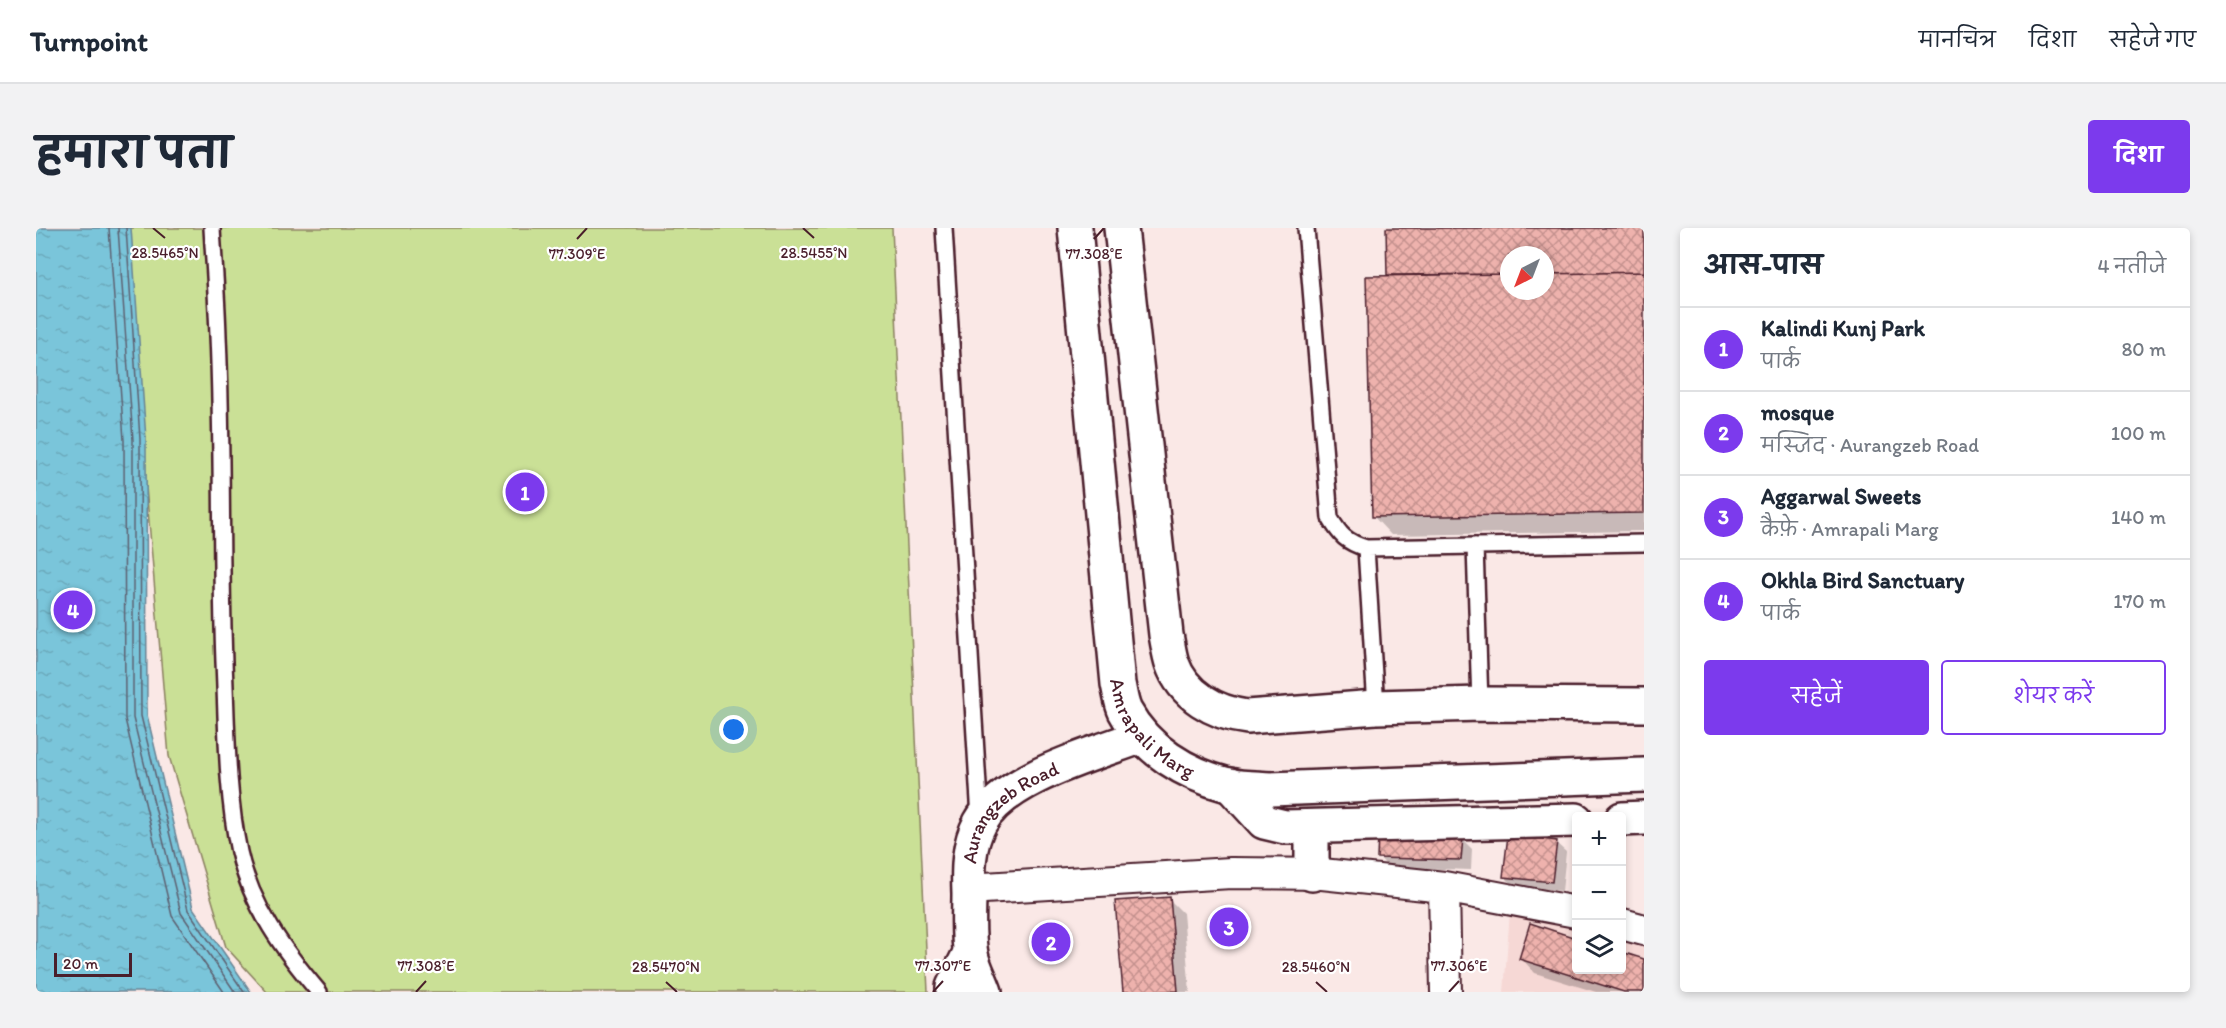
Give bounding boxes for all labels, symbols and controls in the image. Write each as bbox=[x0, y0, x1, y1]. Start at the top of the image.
text: Turnpoint bbox=[30, 24, 148, 58]
text: मानचित्र bbox=[1919, 27, 1996, 52]
text: दिशा bbox=[2029, 27, 2076, 52]
text: सहेजे गए bbox=[2109, 27, 2196, 52]
button: दिशा bbox=[2088, 120, 2190, 193]
text: हमारा पता bbox=[36, 127, 232, 178]
text: 28.5465°N bbox=[131, 244, 199, 262]
text: 28.5455°N bbox=[781, 244, 848, 262]
text: 77.309°E bbox=[549, 245, 605, 263]
text: 77.308°E bbox=[1066, 245, 1122, 263]
north arrow bbox=[1500, 246, 1554, 300]
text: आस-पास bbox=[1704, 249, 1823, 281]
text: 4 नतीजे bbox=[2098, 254, 2166, 278]
text: Kalindi Kunj Park bbox=[1761, 315, 1925, 342]
text: 1 bbox=[1719, 337, 1728, 361]
text: 80 m bbox=[2121, 337, 2166, 361]
text: पार्क bbox=[1761, 349, 1800, 373]
text: mosque bbox=[1761, 399, 1834, 426]
text: 2 bbox=[1718, 421, 1729, 445]
text: 100 m bbox=[2111, 421, 2166, 445]
text: मस्जिद · Aurangzeb Road bbox=[1761, 433, 1979, 457]
pin: 1 bbox=[506, 470, 544, 514]
text: Aggarwal Sweets bbox=[1761, 483, 1921, 510]
text: 3 bbox=[1718, 505, 1729, 529]
text: 140 m bbox=[2111, 505, 2166, 529]
text: कैफ़े · Amrapali Marg bbox=[1761, 517, 1939, 541]
text: Okhla Bird Sanctuary bbox=[1761, 567, 1964, 594]
pin: 4 bbox=[54, 588, 93, 632]
text: 4 bbox=[1717, 589, 1730, 613]
text: 170 m bbox=[2113, 589, 2166, 613]
text: पार्क bbox=[1761, 601, 1800, 625]
button: सहेजें bbox=[1704, 660, 1929, 735]
button: शेयर करें bbox=[1941, 660, 2166, 735]
street label: Amrapali Marg bbox=[1105, 676, 1199, 784]
your location bbox=[719, 715, 748, 744]
street label: Aurangzeb Road bbox=[957, 756, 1062, 865]
map controls bbox=[1572, 812, 1626, 974]
button: + bbox=[1572, 812, 1626, 866]
button: − bbox=[1572, 866, 1626, 920]
pin: 3 bbox=[1210, 904, 1248, 950]
pin: 2 bbox=[1032, 920, 1070, 964]
button: layers bbox=[1572, 920, 1626, 974]
scale bar bbox=[54, 950, 132, 978]
text: 20 m bbox=[63, 954, 98, 973]
text: 77.308°E bbox=[398, 957, 454, 975]
text: 77.307°E bbox=[915, 957, 971, 975]
text: 77.306°E bbox=[1431, 957, 1487, 975]
text: 28.5470°N bbox=[632, 958, 700, 976]
text: 28.5460°N bbox=[1282, 958, 1350, 976]

